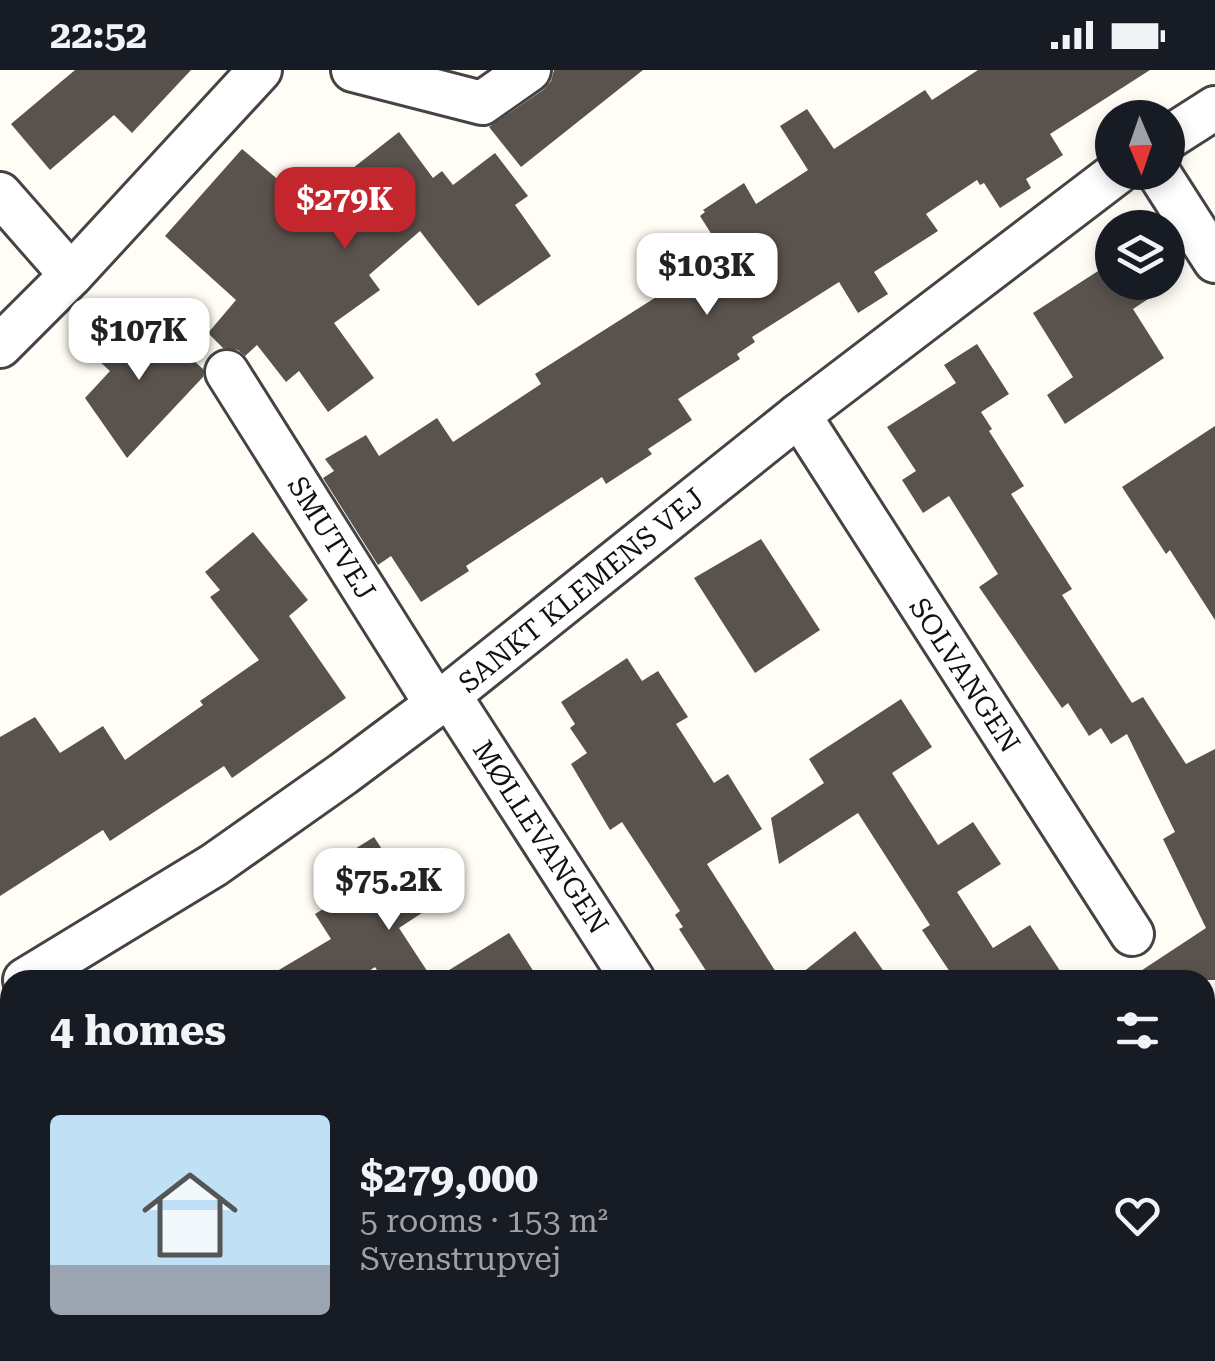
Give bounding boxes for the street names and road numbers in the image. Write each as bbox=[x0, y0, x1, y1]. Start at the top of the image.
street label: SMUTVEJ bbox=[281, 471, 382, 606]
street label: SANKT KLEMENS VEJ bbox=[452, 481, 710, 699]
street label: SOLVANGEN bbox=[902, 592, 1027, 759]
street label: MØLLEVANGEN bbox=[466, 735, 615, 940]

